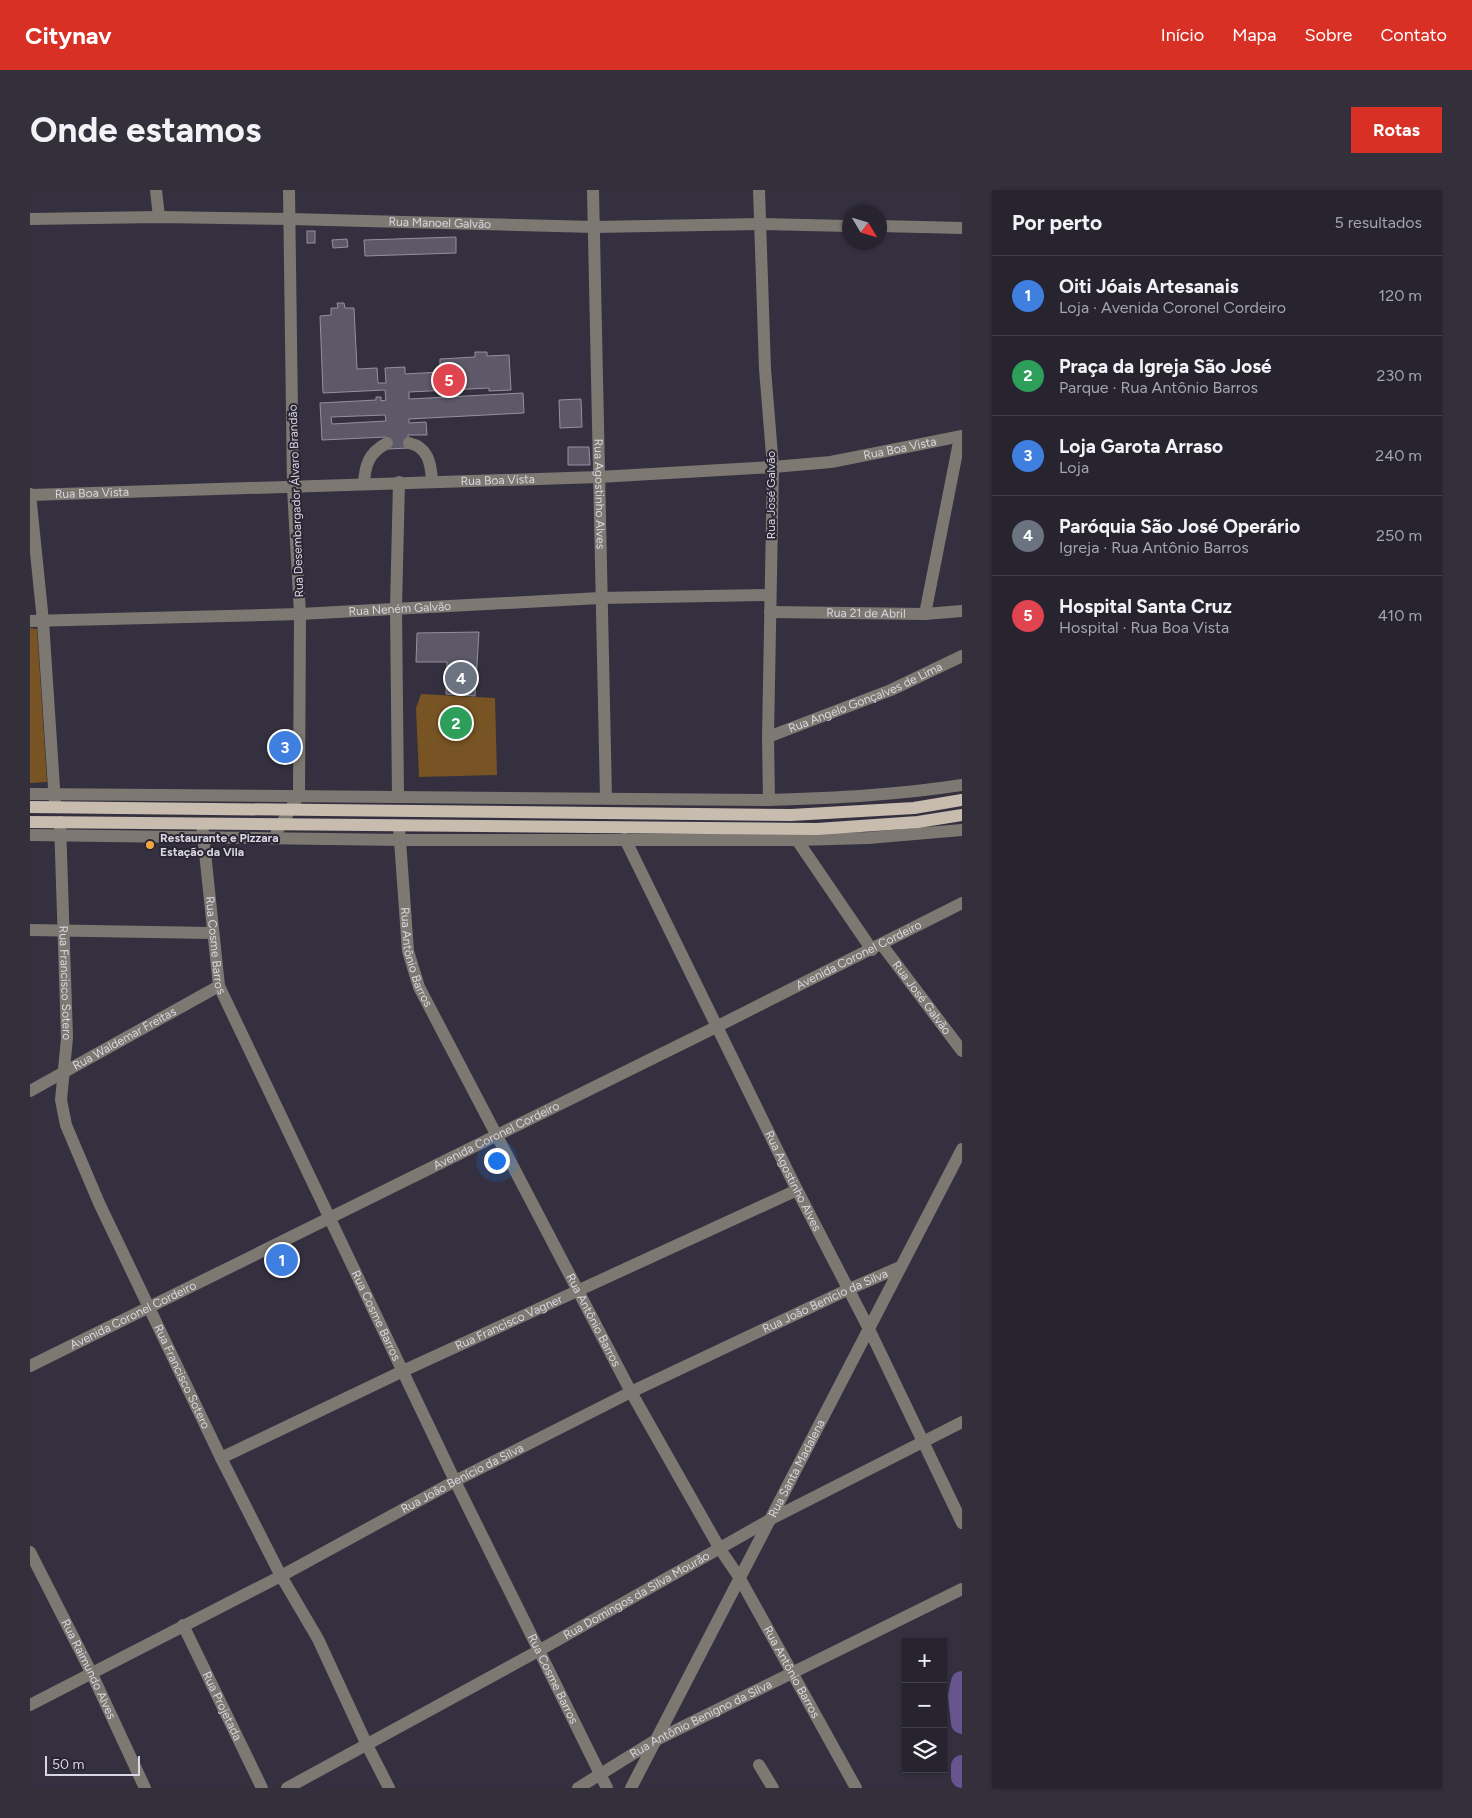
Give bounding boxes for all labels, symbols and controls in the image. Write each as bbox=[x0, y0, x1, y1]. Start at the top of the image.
text: Citynav bbox=[25, 21, 112, 50]
text: Início bbox=[1161, 24, 1204, 46]
text: Mapa bbox=[1232, 24, 1276, 46]
text: Sobre bbox=[1304, 24, 1352, 46]
text: Contato bbox=[1380, 24, 1447, 46]
button: Rotas bbox=[1351, 107, 1442, 153]
text: Onde estamos bbox=[30, 109, 261, 151]
north arrow bbox=[842, 205, 887, 250]
text: Por perto bbox=[1012, 210, 1102, 235]
text: 5 resultados bbox=[1335, 213, 1422, 232]
street label: Rua Manoel Galvão bbox=[388, 215, 491, 231]
text: Oiti Jóais Artesanais bbox=[1059, 275, 1239, 298]
text: 1 bbox=[1025, 286, 1031, 305]
text: 120 m bbox=[1379, 286, 1422, 305]
text: Loja · Avenida Coronel Cordeiro bbox=[1059, 298, 1286, 317]
text: Praça da Igreja São José bbox=[1059, 355, 1272, 378]
pin: 5 bbox=[433, 361, 465, 399]
text: 2 bbox=[1023, 366, 1033, 385]
text: 230 m bbox=[1377, 366, 1422, 385]
text: Parque · Rua Antônio Barros bbox=[1059, 378, 1258, 397]
street label: Rua Desembargador Álvaro Brandão bbox=[286, 404, 306, 598]
street label: Rua Boa Vista bbox=[862, 434, 938, 462]
text: Loja Garota Arraso bbox=[1059, 435, 1223, 458]
street label: Rua Agostinho Alves bbox=[591, 438, 608, 550]
text: 3 bbox=[1024, 446, 1032, 465]
text: 240 m bbox=[1375, 446, 1422, 465]
street label: Rua José Galvão bbox=[764, 451, 778, 539]
text: Loja bbox=[1059, 458, 1089, 477]
street label: Rua Boa Vista bbox=[461, 472, 535, 488]
street label: Rua Boa Vista bbox=[55, 485, 129, 501]
text: Paróquia São José Operário bbox=[1059, 515, 1300, 538]
text: 4 bbox=[1023, 526, 1033, 545]
text: 250 m bbox=[1376, 526, 1422, 545]
text: Igreja · Rua Antônio Barros bbox=[1059, 538, 1249, 557]
text: Hospital Santa Cruz bbox=[1059, 595, 1232, 618]
street label: Rua Neném Galvão bbox=[348, 599, 451, 618]
street label: Rua 21 de Abril bbox=[826, 606, 906, 621]
text: 5 bbox=[1023, 606, 1033, 625]
text: 410 m bbox=[1378, 606, 1422, 625]
text: Hospital · Rua Boa Vista bbox=[1059, 618, 1229, 637]
pin: 4 bbox=[445, 659, 477, 697]
street label: Rua Angelo Gonçalves de Lima bbox=[786, 659, 945, 736]
pin: 2 bbox=[440, 704, 472, 742]
pin: 3 bbox=[269, 728, 301, 766]
place label: Restaurante e Pizzara Estação da Vila bbox=[160, 831, 279, 859]
marker: Restaurante e Pizzara Estação da Vila bbox=[144, 839, 156, 851]
street label: Rua Cosme Barros bbox=[203, 896, 229, 997]
street label: Rua Antônio Barros bbox=[398, 907, 435, 1010]
street label: Avenida Coronel Cordeiro bbox=[794, 918, 924, 993]
street label: Rua Francisco Sotero bbox=[56, 926, 74, 1040]
street label: Rua José Galvão bbox=[889, 958, 954, 1037]
street label: Rua Waldemar Freitas bbox=[70, 1004, 179, 1073]
street label: Avenida Coronel Cordeiro bbox=[431, 1099, 562, 1173]
street label: Rua Agostinho Alves bbox=[762, 1128, 824, 1234]
your location bbox=[484, 1148, 510, 1174]
pin: 1 bbox=[266, 1241, 298, 1279]
street label: Rua João Benício da Silva bbox=[760, 1266, 890, 1336]
street label: Rua Cosme Barros bbox=[349, 1268, 404, 1363]
street label: Rua Antônio Barros bbox=[563, 1271, 624, 1369]
street label: Avenida Coronel Cordeiro bbox=[68, 1278, 199, 1352]
street label: Rua Francisco Vagner bbox=[453, 1292, 564, 1353]
street label: Rua Francisco Sotero bbox=[151, 1322, 213, 1431]
street label: Rua Santa Madalena bbox=[765, 1417, 828, 1520]
street label: Rua João Benício da Silva bbox=[398, 1441, 526, 1516]
street label: Rua Domingos da Silva Mourão bbox=[561, 1548, 712, 1642]
street label: Rua Raimundo Alves bbox=[58, 1617, 119, 1722]
street label: Rua Antônio Barros bbox=[761, 1623, 823, 1721]
street label: Rua Cosme Barros bbox=[525, 1632, 581, 1726]
map controls bbox=[902, 1638, 947, 1773]
button: + bbox=[902, 1638, 947, 1683]
street label: Rua Projetada bbox=[200, 1669, 245, 1743]
street label: Rua Antônio Benigno da Silva bbox=[627, 1677, 774, 1761]
button: − bbox=[902, 1683, 947, 1728]
button: layers bbox=[902, 1728, 947, 1773]
scale bar bbox=[45, 1753, 140, 1776]
text: 50 m bbox=[52, 1756, 84, 1773]

